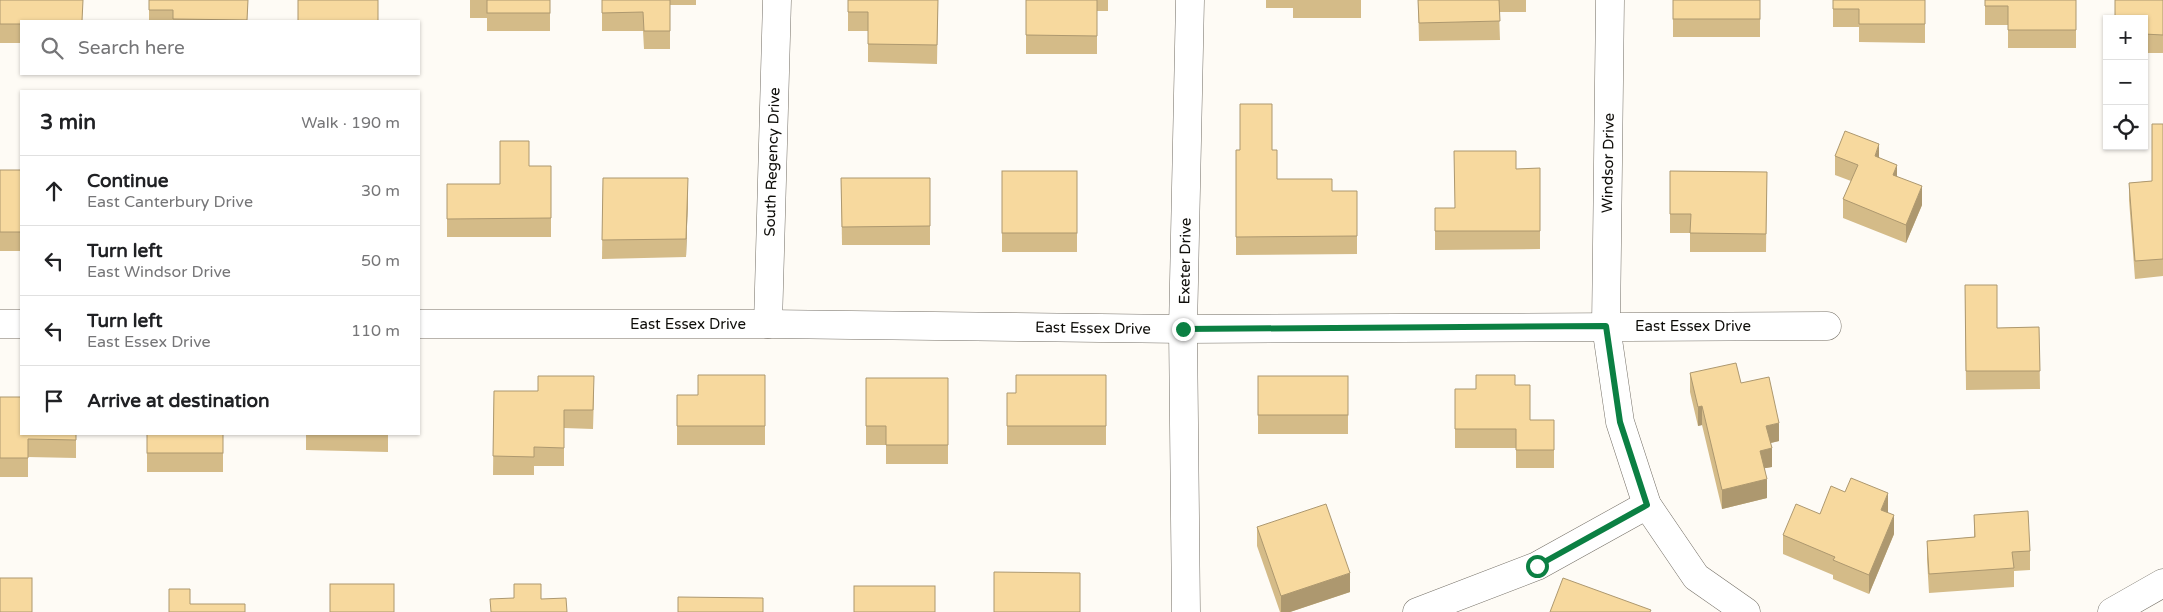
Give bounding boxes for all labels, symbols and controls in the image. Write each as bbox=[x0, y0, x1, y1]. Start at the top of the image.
map controls bbox=[2103, 15, 2148, 150]
button: + bbox=[2103, 15, 2148, 60]
search box bbox=[20, 20, 420, 75]
icon: search bbox=[38, 34, 66, 62]
text: Search here bbox=[78, 37, 185, 59]
button: − bbox=[2103, 60, 2148, 105]
street label: South Regency Drive bbox=[760, 87, 784, 237]
button: locate bbox=[2103, 105, 2148, 150]
text: 3 min bbox=[40, 110, 96, 135]
text: Walk · 190 m bbox=[301, 113, 400, 133]
street label: Windsor Drive bbox=[1598, 113, 1618, 213]
text: Continue bbox=[87, 170, 169, 192]
icon: ahead bbox=[40, 177, 68, 205]
text: 30 m bbox=[361, 181, 400, 201]
text: East Canterbury Drive bbox=[87, 192, 253, 212]
street label: Exeter Drive bbox=[1175, 218, 1195, 304]
text: Turn left bbox=[87, 240, 163, 262]
icon: left bbox=[40, 247, 68, 275]
text: 50 m bbox=[361, 251, 400, 271]
text: East Windsor Drive bbox=[87, 262, 231, 282]
text: Turn left bbox=[87, 310, 163, 332]
street label: East Essex Drive bbox=[630, 315, 746, 333]
icon: left bbox=[40, 317, 68, 345]
street label: East Essex Drive bbox=[1635, 317, 1751, 335]
street label: East Essex Drive bbox=[1035, 318, 1151, 338]
route end bbox=[1172, 318, 1195, 341]
text: 110 m bbox=[351, 321, 400, 341]
text: East Essex Drive bbox=[87, 332, 211, 352]
icon: arrive bbox=[40, 387, 68, 415]
text: Arrive at destination bbox=[87, 390, 270, 412]
route start bbox=[1526, 555, 1549, 578]

